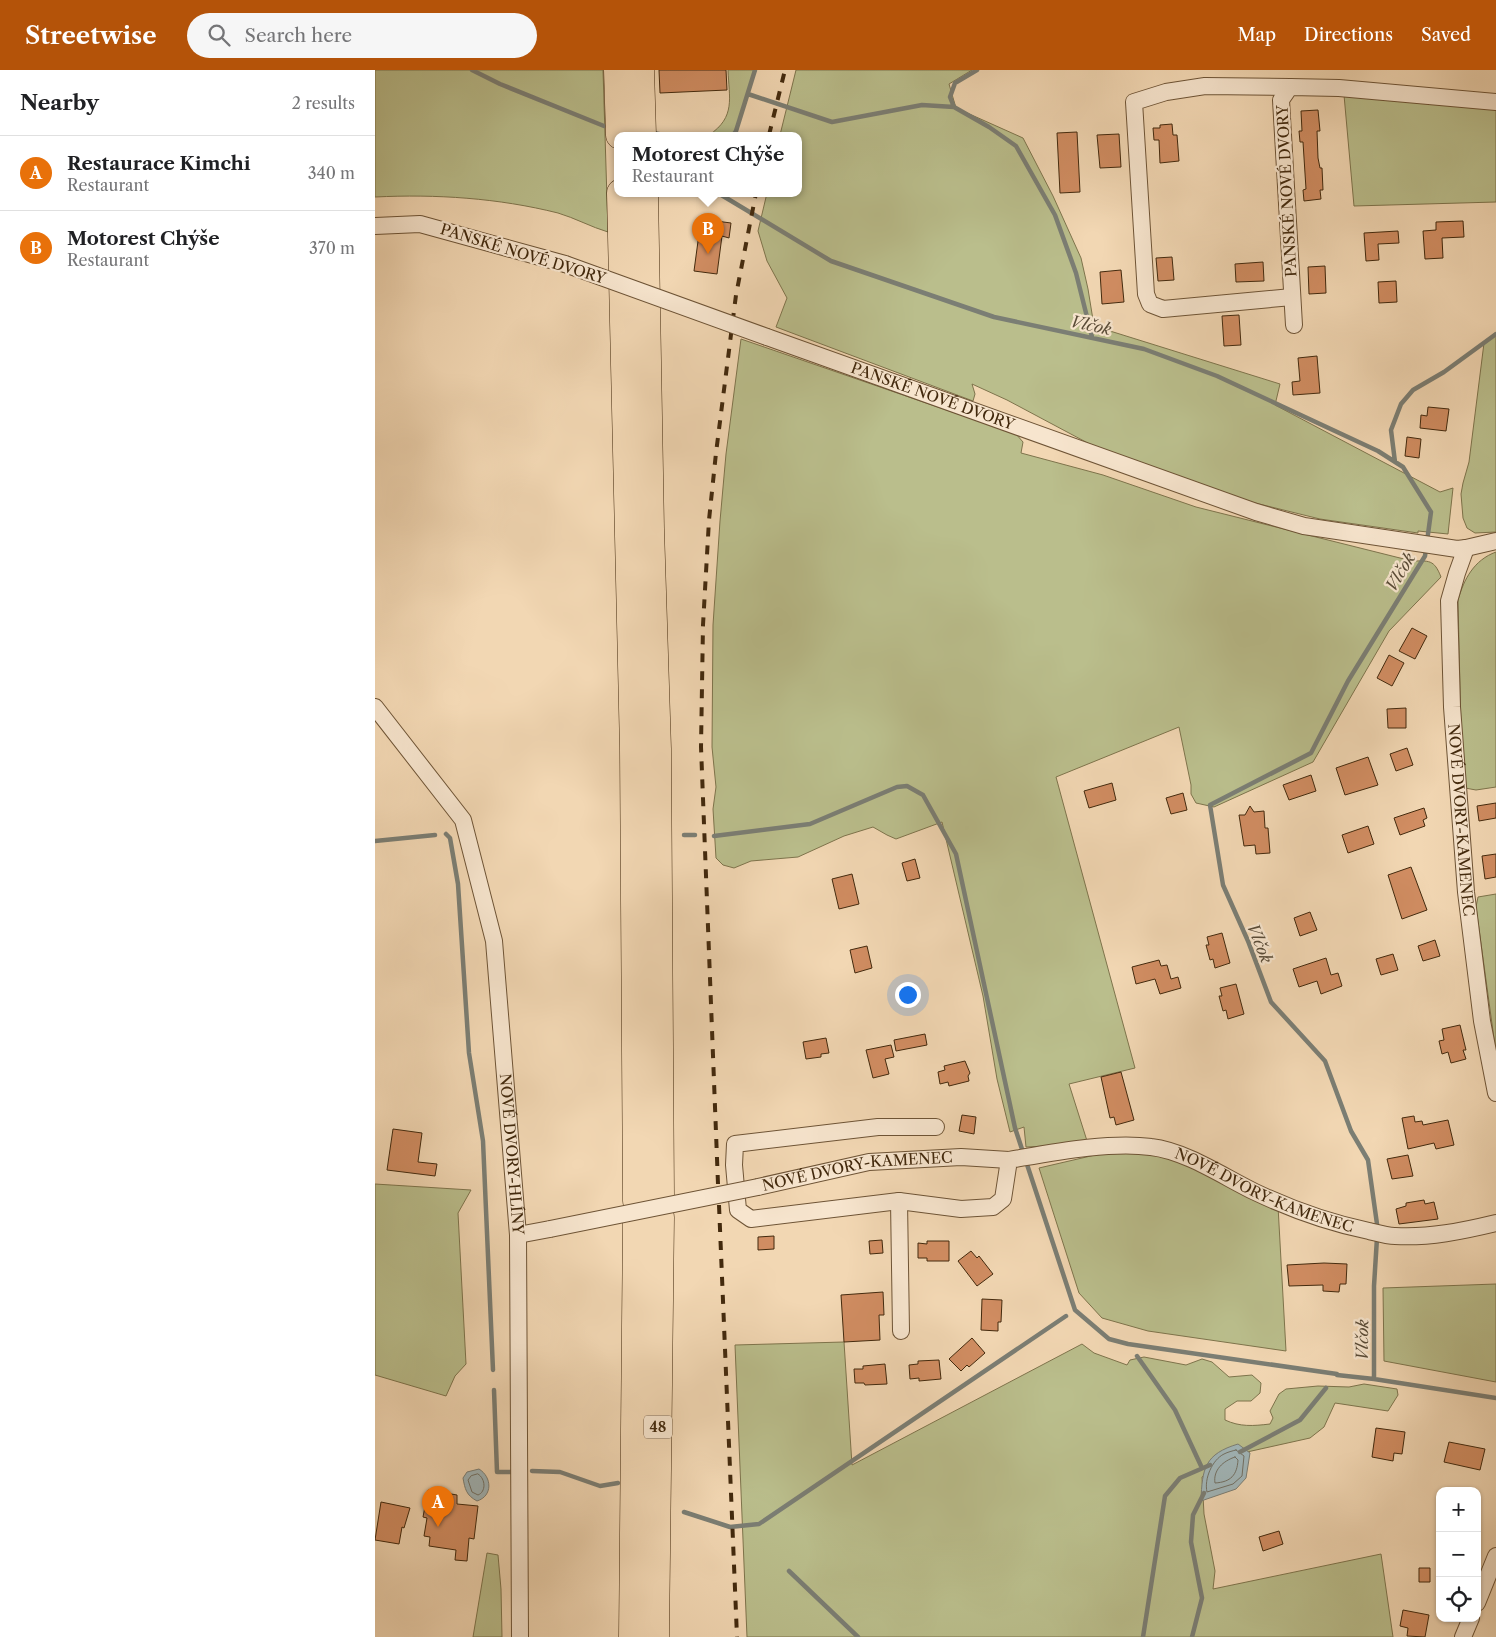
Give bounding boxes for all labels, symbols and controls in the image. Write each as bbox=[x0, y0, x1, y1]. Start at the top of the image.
search box bbox=[187, 13, 537, 58]
text: Streetwise bbox=[25, 21, 157, 50]
icon: search bbox=[205, 21, 233, 49]
text: Search here bbox=[245, 24, 352, 47]
text: Map bbox=[1237, 24, 1276, 46]
text: Directions bbox=[1304, 24, 1393, 46]
text: Saved bbox=[1421, 24, 1471, 46]
text: Nearby bbox=[20, 90, 99, 115]
text: 2 results bbox=[292, 93, 355, 113]
street label: PANSKÉ NOVÉ DVORY bbox=[1272, 104, 1300, 278]
popup bbox=[614, 132, 802, 197]
text: Motorest Chýše bbox=[632, 143, 784, 166]
text: Restaurace Kimchi bbox=[67, 152, 251, 175]
text: A bbox=[30, 163, 42, 183]
text: 340 m bbox=[308, 163, 355, 183]
text: Restaurant bbox=[632, 166, 714, 186]
text: Restaurant bbox=[67, 175, 149, 195]
pin: B bbox=[692, 213, 724, 254]
street label: PANSKÉ NOVÉ DVORY bbox=[438, 219, 609, 288]
text: Motorest Chýše bbox=[67, 227, 220, 250]
text: B bbox=[30, 238, 42, 258]
text: 370 m bbox=[309, 238, 355, 258]
text: Restaurant bbox=[67, 250, 149, 270]
water label: Vlčok bbox=[1069, 311, 1114, 339]
street label: PANSKÉ NOVÉ DVORY bbox=[849, 358, 1018, 434]
water label: Vlčok bbox=[1381, 549, 1420, 595]
street label: NOVÉ DVORY-KAMENEC bbox=[1444, 723, 1479, 917]
water label: Vlčok bbox=[1243, 920, 1277, 967]
your location bbox=[895, 982, 921, 1008]
street label: NOVÉ DVORY-HLÍNY bbox=[496, 1073, 528, 1236]
street label: NOVÉ DVORY-KAMENEC bbox=[1172, 1143, 1356, 1236]
street label: NOVÉ DVORY-KAMENEC bbox=[760, 1147, 953, 1195]
water label: Vlčok bbox=[1352, 1318, 1372, 1361]
road number: 48 bbox=[644, 1415, 672, 1438]
pin: A bbox=[422, 1486, 454, 1527]
map controls bbox=[1436, 1487, 1481, 1622]
button: + bbox=[1436, 1487, 1481, 1532]
button: − bbox=[1436, 1532, 1481, 1577]
button: locate bbox=[1436, 1577, 1481, 1622]

